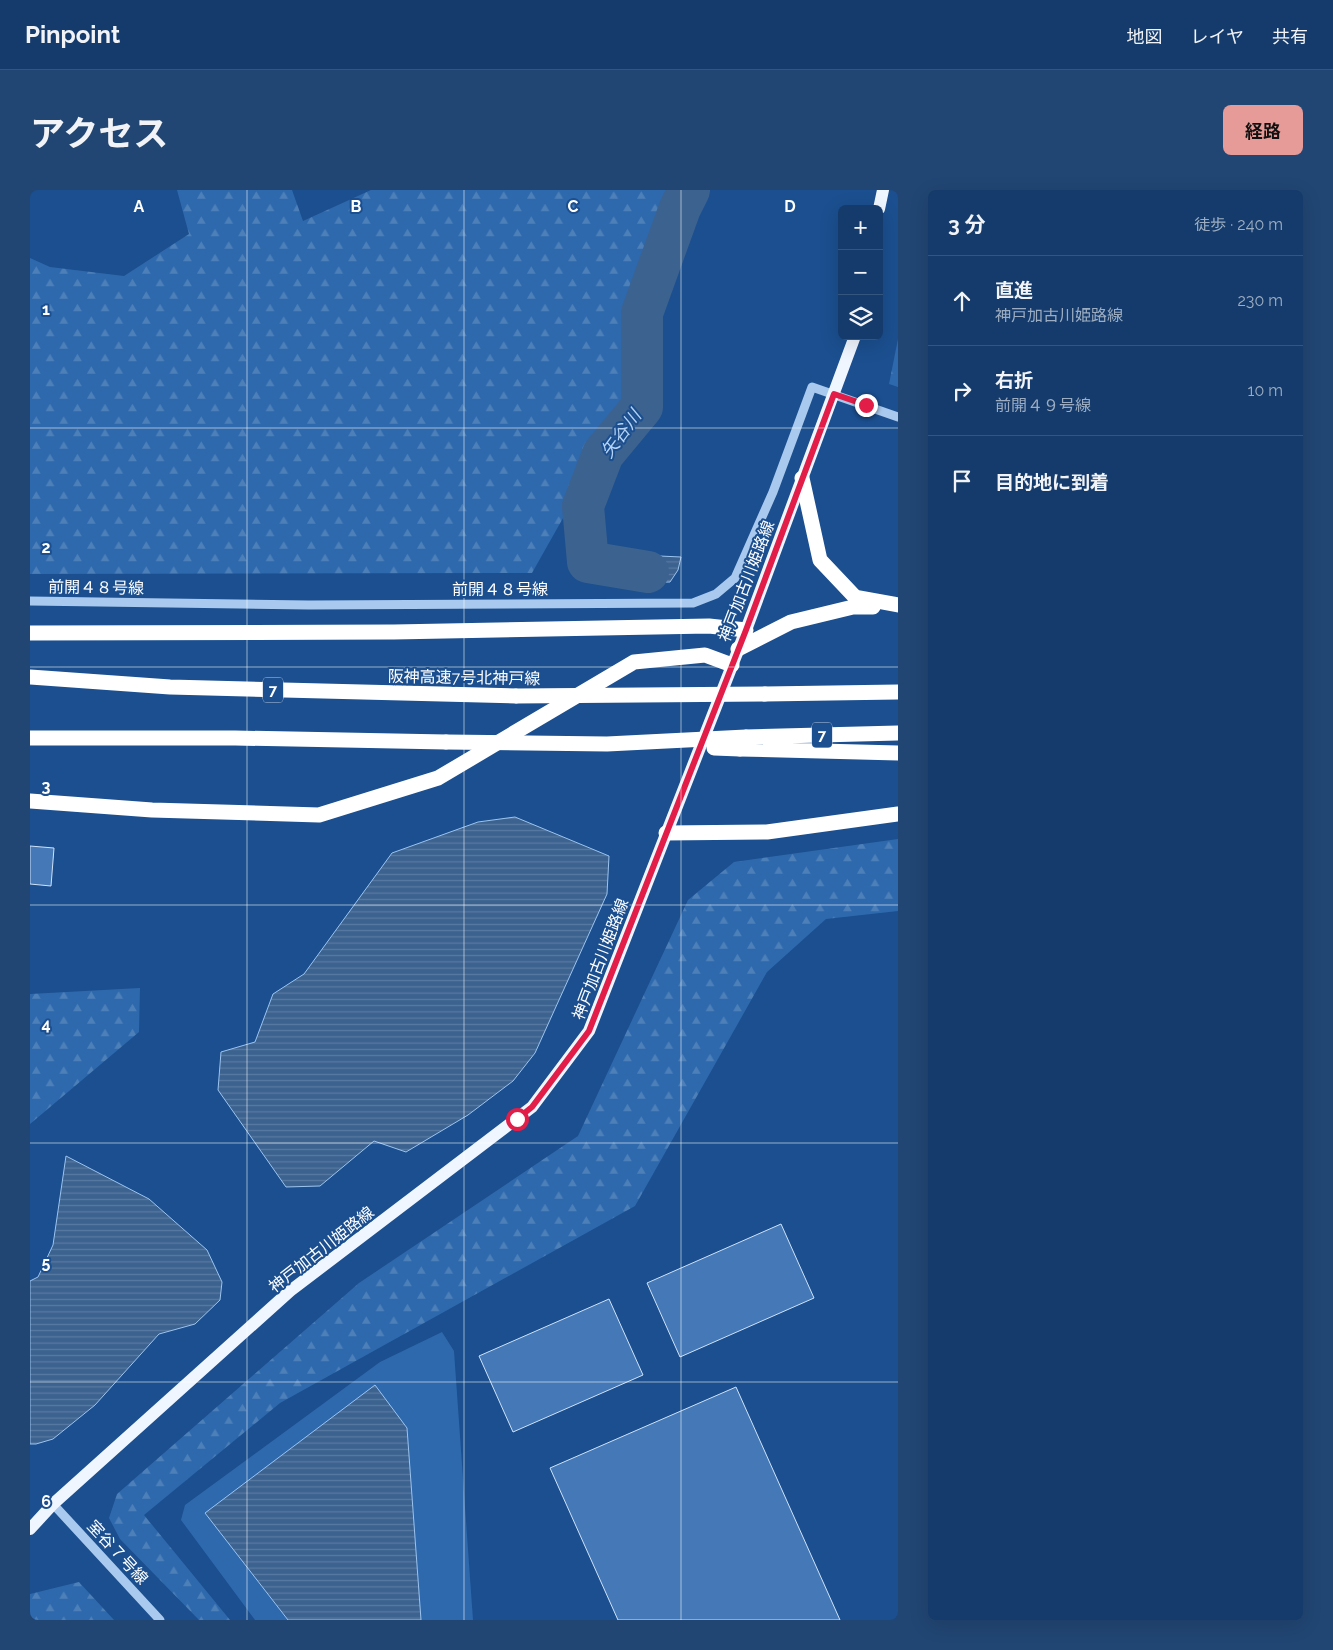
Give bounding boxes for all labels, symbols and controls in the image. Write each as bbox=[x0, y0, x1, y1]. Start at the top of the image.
text: Pinpoint bbox=[25, 20, 120, 49]
text: 地図 bbox=[1127, 26, 1163, 47]
text: レイヤ bbox=[1191, 26, 1244, 47]
text: 共有 bbox=[1272, 26, 1308, 47]
button: 経路 bbox=[1223, 105, 1303, 155]
text: アクセス bbox=[30, 113, 168, 154]
text: A bbox=[134, 197, 145, 216]
text: B bbox=[351, 197, 362, 216]
text: C bbox=[568, 197, 579, 216]
text: D bbox=[784, 197, 796, 216]
map controls bbox=[838, 205, 883, 340]
button: + bbox=[838, 205, 883, 250]
text: 3 分 bbox=[948, 212, 986, 237]
text: 徒歩 · 240 m bbox=[1194, 215, 1283, 234]
button: − bbox=[838, 250, 883, 295]
text: 直進 bbox=[995, 279, 1033, 301]
icon: ahead bbox=[948, 287, 976, 315]
text: 230 m bbox=[1238, 291, 1283, 310]
button: layers bbox=[838, 295, 883, 340]
text: 1 bbox=[42, 300, 50, 319]
text: 神戸加古川姫路線 bbox=[995, 306, 1123, 325]
text: 右折 bbox=[995, 369, 1033, 391]
icon: right bbox=[948, 377, 976, 405]
text: 10 m bbox=[1248, 381, 1283, 400]
route end bbox=[855, 394, 878, 417]
text: 前開４９号線 bbox=[995, 396, 1091, 415]
water label: 矢谷川 bbox=[596, 404, 646, 462]
icon: arrive bbox=[948, 467, 976, 495]
text: 目的地に到着 bbox=[995, 471, 1109, 493]
street label: 神戸加古川姫路線 bbox=[715, 518, 778, 644]
text: 2 bbox=[41, 538, 51, 557]
street label: 前開４８号線 bbox=[48, 577, 144, 598]
street label: 前開４８号線 bbox=[452, 580, 548, 599]
street label: 阪神高速7号北神戸線 bbox=[388, 667, 540, 688]
road number: 7 bbox=[263, 678, 283, 702]
road number: 7 bbox=[812, 722, 832, 748]
text: 3 bbox=[42, 777, 51, 796]
street label: 神戸加古川姫路線 bbox=[569, 896, 632, 1022]
text: 4 bbox=[41, 1015, 51, 1034]
route start bbox=[506, 1108, 529, 1131]
street label: 神戸加古川姫路線 bbox=[265, 1203, 378, 1296]
text: 5 bbox=[42, 1253, 51, 1272]
text: 6 bbox=[41, 1492, 51, 1511]
street label: 室谷７号線 bbox=[83, 1517, 152, 1588]

